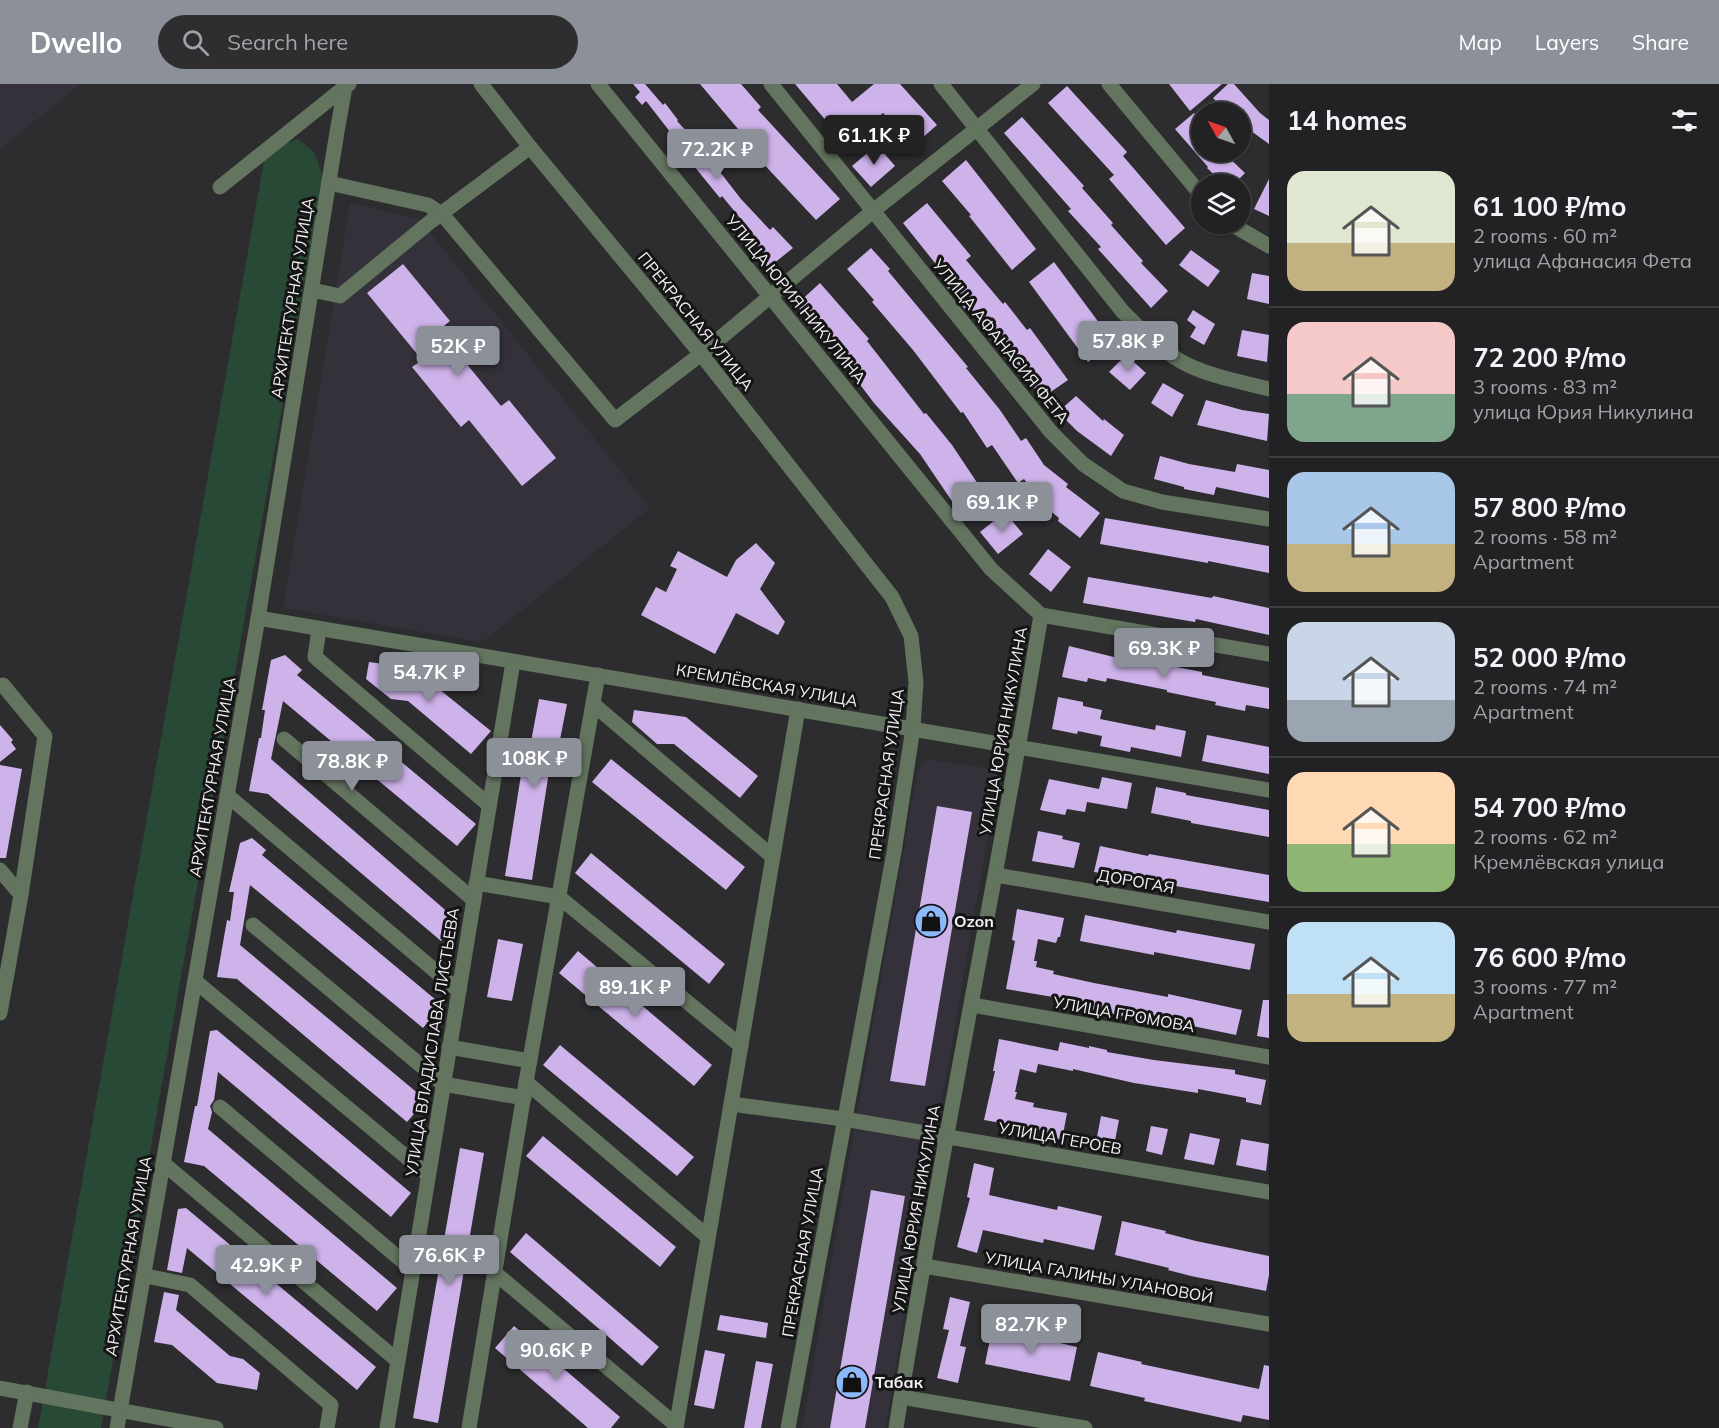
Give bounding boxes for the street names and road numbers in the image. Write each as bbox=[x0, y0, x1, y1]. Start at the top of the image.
street label: АРХИТЕКТУРНАЯ УЛИЦА bbox=[266, 196, 318, 400]
street label: УЛИЦА ЮРИЯ НИКУЛИНА bbox=[721, 210, 870, 388]
street label: ПРЕКРАСНАЯ УЛИЦА bbox=[634, 248, 758, 395]
street label: УЛИЦА АФАНАСИЯ ФЕТА bbox=[928, 254, 1074, 427]
street label: УЛИЦА ЮРИЯ НИКУЛИНА bbox=[975, 625, 1031, 838]
street label: КРЕМЛЁВСКАЯ УЛИЦА bbox=[675, 659, 860, 711]
street label: АРХИТЕКТУРНАЯ УЛИЦА bbox=[185, 675, 240, 879]
street label: ПРЕКРАСНАЯ УЛИЦА bbox=[864, 687, 908, 861]
street label: ДОРОГАЯ bbox=[1096, 864, 1176, 898]
street label: УЛИЦА ВЛАДИСЛАВА ЛИСТЬЕВА bbox=[401, 906, 463, 1179]
street label: УЛИЦА ГРОМОВА bbox=[1051, 992, 1197, 1036]
street label: УЛИЦА ЮРИЯ НИКУЛИНА bbox=[888, 1103, 944, 1316]
street label: УЛИЦА ГЕРОЕВ bbox=[996, 1117, 1123, 1159]
street label: АРХИТЕКТУРНАЯ УЛИЦА bbox=[101, 1154, 156, 1358]
street label: ПРЕКРАСНАЯ УЛИЦА bbox=[777, 1165, 827, 1339]
street label: УЛИЦА ГАЛИНЫ УЛАНОВОЙ bbox=[982, 1247, 1215, 1307]

